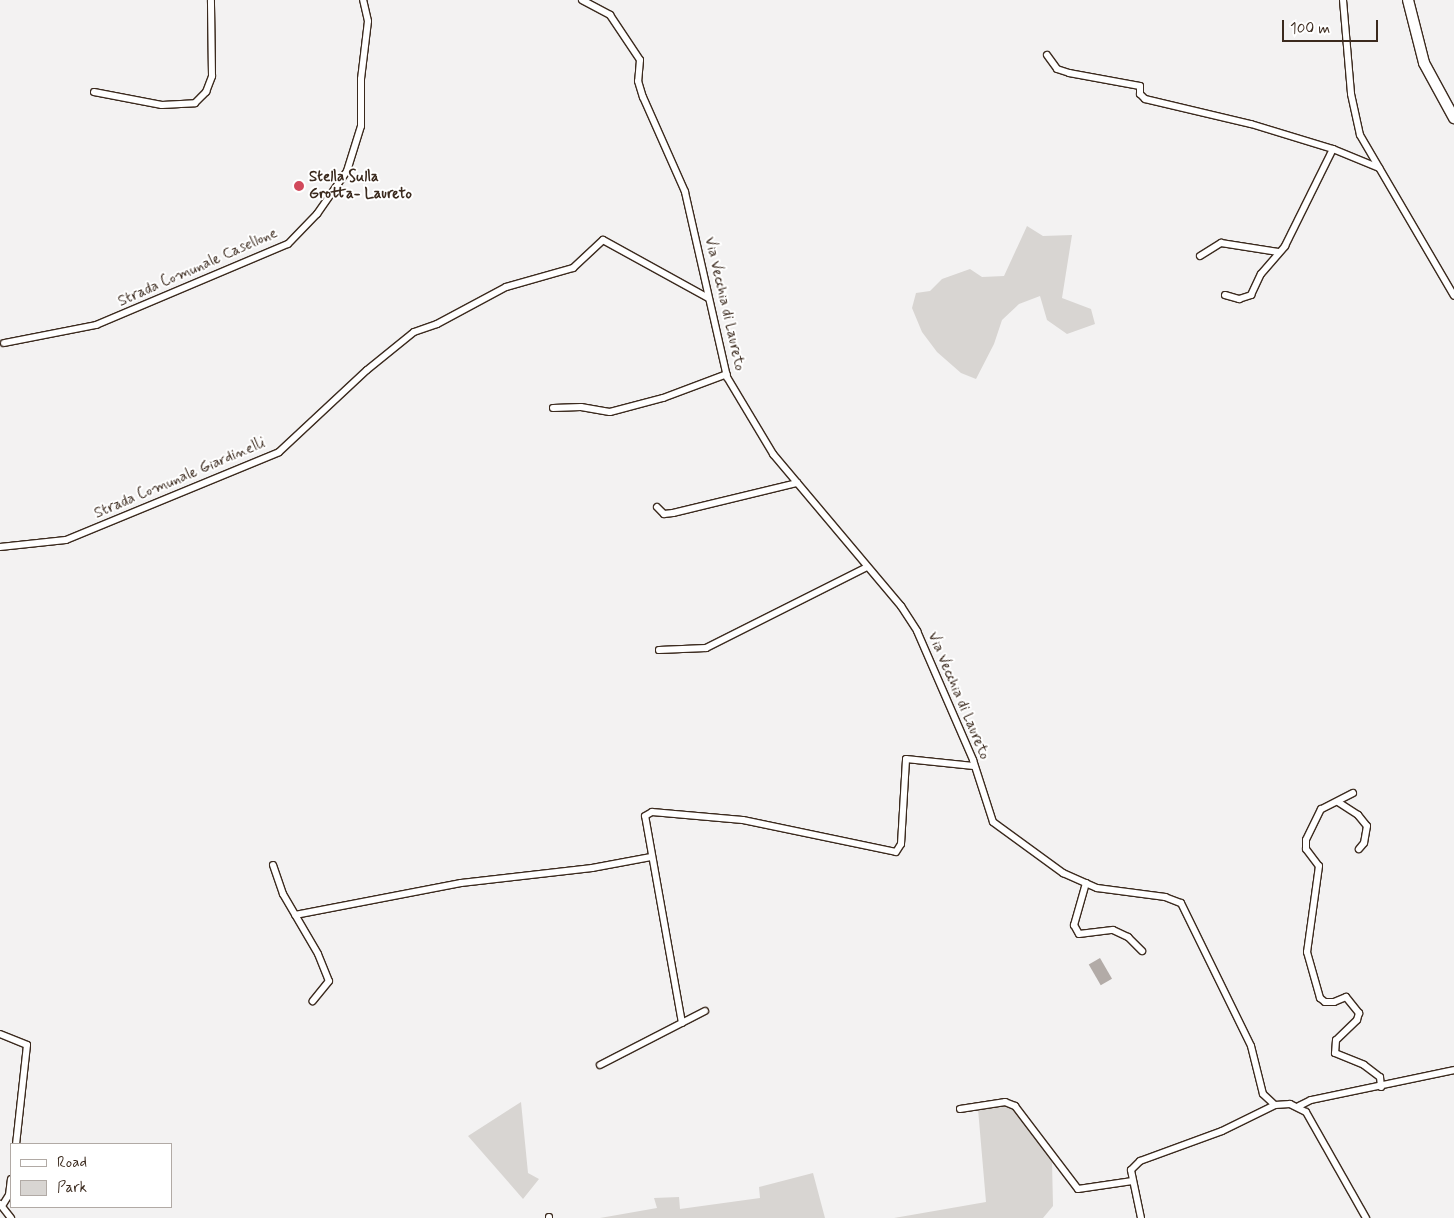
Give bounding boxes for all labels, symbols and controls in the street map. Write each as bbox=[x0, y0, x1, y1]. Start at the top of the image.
scale bar bbox=[1284, 10, 1380, 42]
text: 100 m bbox=[1290, 19, 1330, 39]
place label: Stella Sulla Grotta- Laureto bbox=[309, 168, 412, 203]
marker: Stella Sulla Grotta- Laureto bbox=[293, 180, 305, 192]
street label: Strada Comunale Casellone bbox=[112, 223, 284, 313]
street label: Via Vecchia di Laureto bbox=[700, 236, 748, 372]
street label: Strada Comunale Giardinelli bbox=[92, 435, 268, 523]
street label: Via Vecchia di Laureto bbox=[923, 630, 993, 762]
legend bbox=[10, 1143, 172, 1208]
text: Road bbox=[57, 1153, 87, 1173]
text: Park bbox=[57, 1178, 87, 1198]

